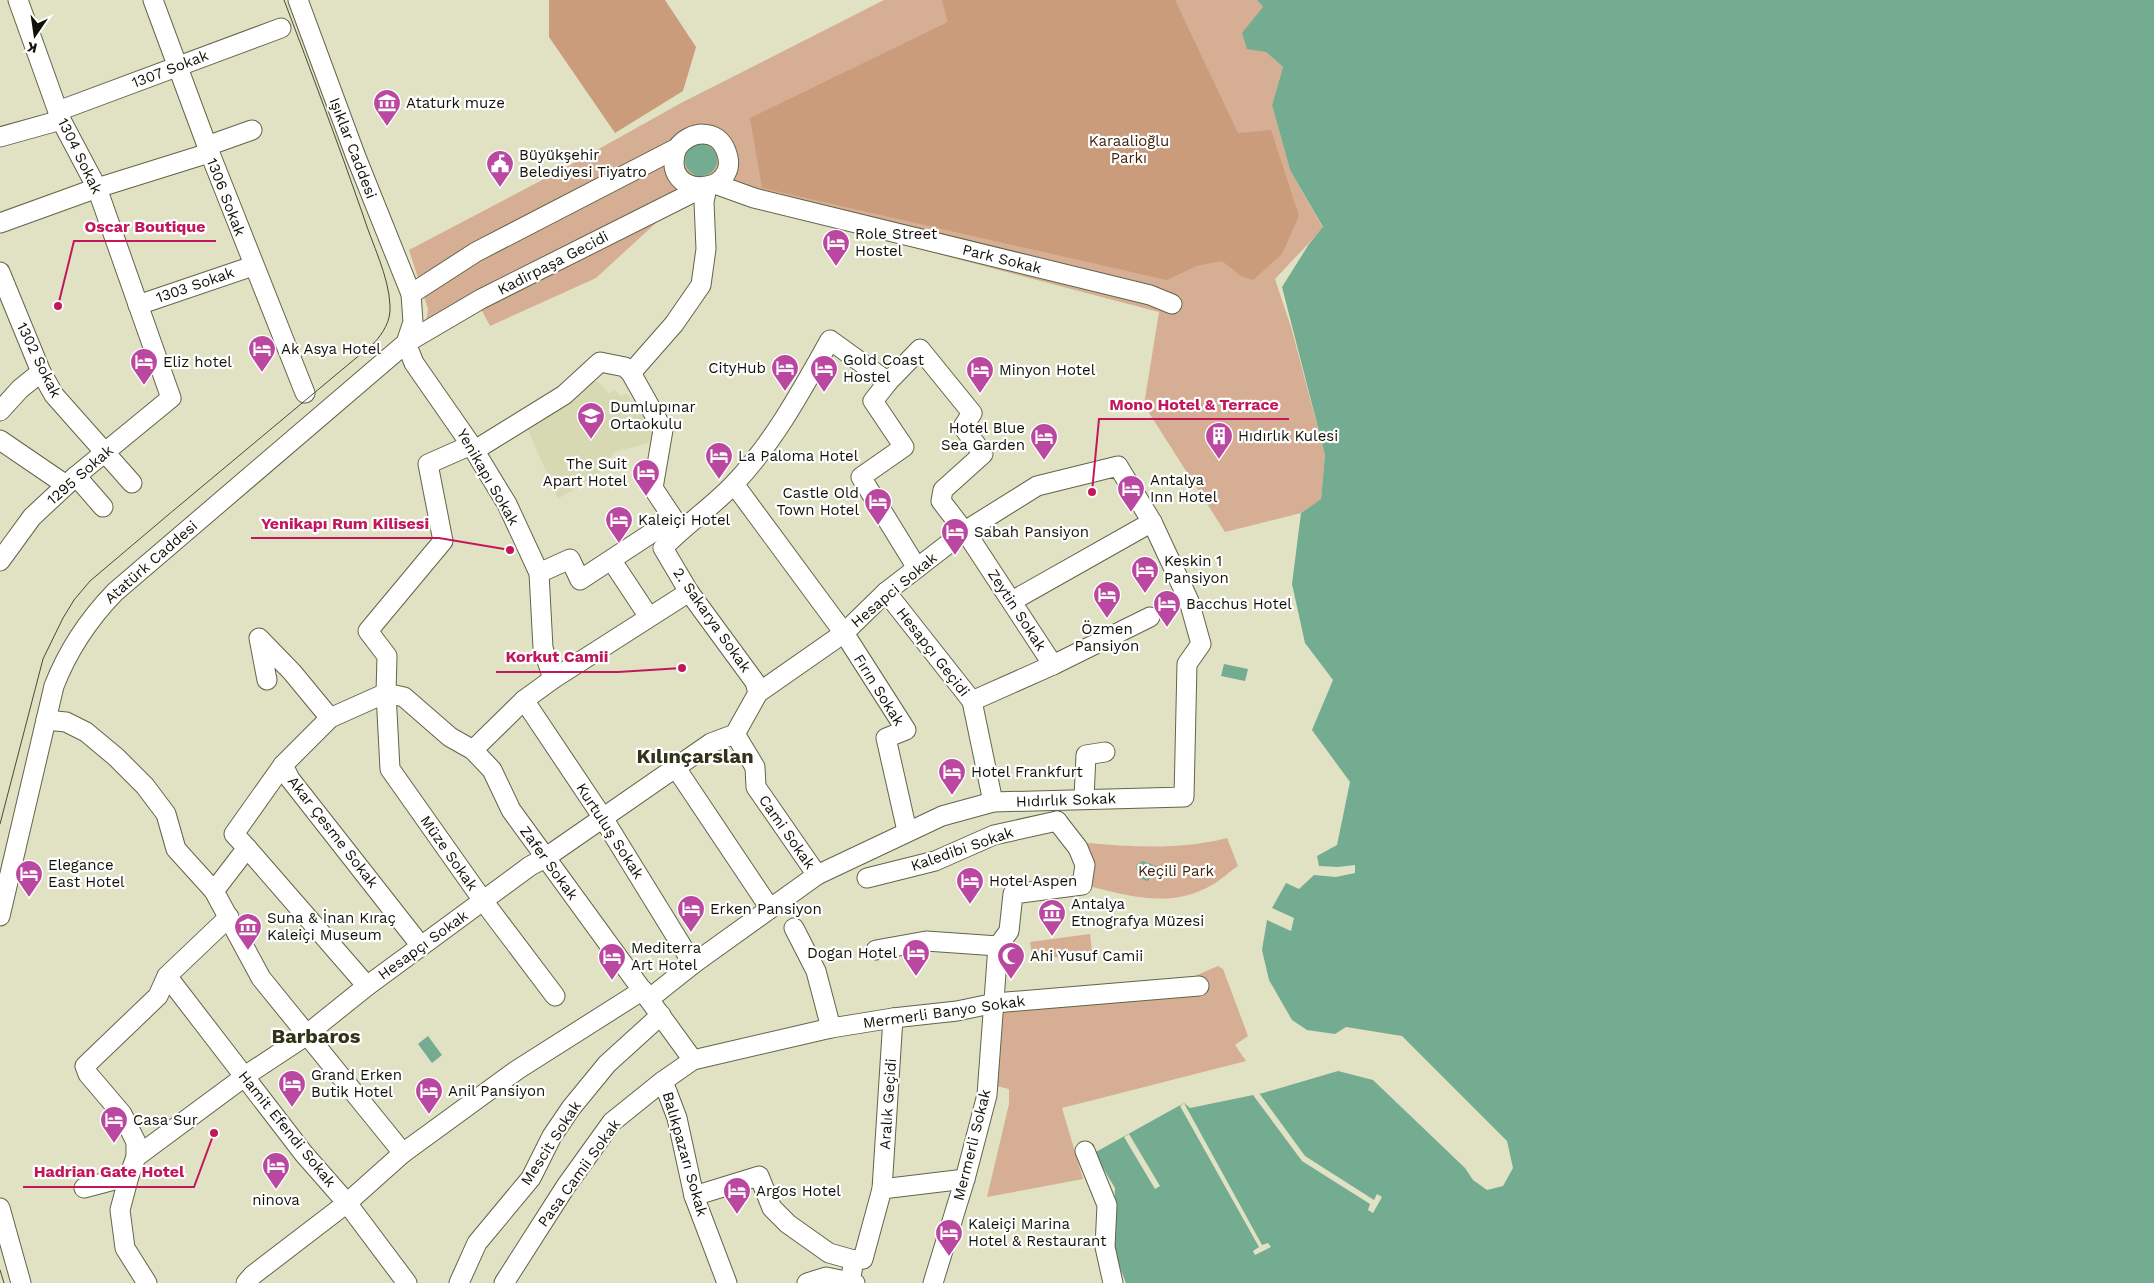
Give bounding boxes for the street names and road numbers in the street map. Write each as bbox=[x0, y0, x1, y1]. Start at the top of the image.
street label: 1307 Sokak bbox=[129, 46, 211, 92]
street label: Işıklar Caddesi bbox=[325, 95, 381, 201]
street label: 1304 Sokak bbox=[54, 115, 106, 197]
street label: 1306 Sokak bbox=[203, 155, 249, 239]
street label: Kadirpaşa Gecidi bbox=[495, 227, 611, 299]
street label: Park Sokak bbox=[961, 240, 1044, 278]
street label: 1303 Sokak bbox=[154, 263, 237, 307]
street label: 1302 Sokak bbox=[13, 319, 65, 401]
street label: Yenikapı Sokak bbox=[453, 425, 523, 529]
street label: 1295 Sokak bbox=[43, 441, 117, 509]
street label: Atatürk Caddesi bbox=[101, 517, 201, 607]
street label: Hesapci Sokak bbox=[847, 548, 941, 631]
street label: 2. Sakarya Sokak bbox=[669, 564, 755, 676]
street label: Zeytin Sokak bbox=[984, 566, 1050, 655]
street label: Hesapçı Geçidi bbox=[893, 604, 973, 700]
street label: Fırın Sokak bbox=[850, 651, 908, 730]
street label: Akar Çesme Sokak bbox=[284, 773, 382, 892]
street label: Kurtuluş Sokak bbox=[572, 780, 648, 883]
street label: Hıdırlık Sokak bbox=[1016, 789, 1117, 811]
street label: Cami Sokak bbox=[755, 792, 819, 873]
street label: Müze Sokak bbox=[417, 812, 482, 894]
street label: Zafer Sokak bbox=[516, 822, 582, 904]
street label: Kaledibi Sokak bbox=[908, 823, 1016, 875]
street label: Hesapçı Sokak bbox=[374, 906, 472, 984]
street label: Mermerli Banyo Sokak bbox=[862, 992, 1027, 1032]
street label: Aralık Geçidi bbox=[876, 1058, 900, 1150]
street label: Hamit Efendi Sokak bbox=[235, 1067, 340, 1191]
street label: Mermerli Sokak bbox=[949, 1087, 995, 1203]
street label: Balıkpazarı Sokak bbox=[659, 1090, 712, 1219]
street label: Mescit Sokak bbox=[517, 1097, 585, 1189]
street label: Pasa Camii Sokak bbox=[534, 1115, 624, 1230]

